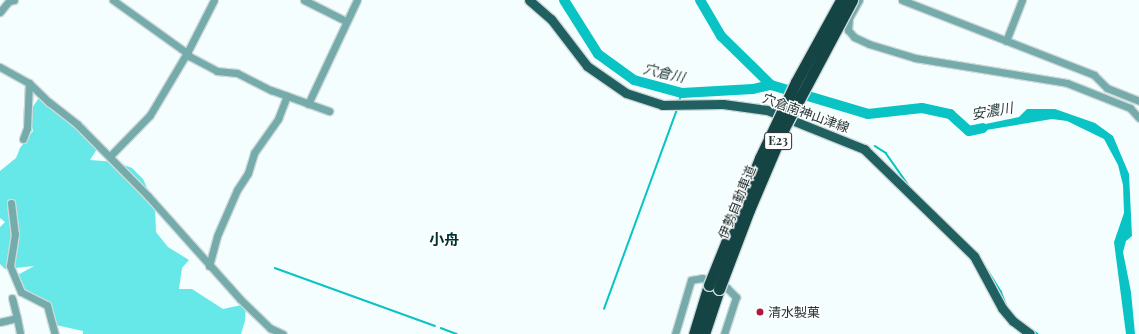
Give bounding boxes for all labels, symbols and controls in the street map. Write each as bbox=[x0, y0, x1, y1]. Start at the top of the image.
water label: 穴倉川 bbox=[642, 60, 686, 86]
street label: 穴倉南神山津線 bbox=[761, 90, 851, 136]
water label: 安濃川 bbox=[970, 99, 1014, 123]
road number: E23 bbox=[764, 131, 792, 151]
street label: 伊勢自動車道 bbox=[715, 163, 759, 241]
district label: 小舟 bbox=[429, 231, 459, 249]
place label: 清水製菓 bbox=[768, 304, 820, 320]
marker: 清水製菓 bbox=[755, 307, 765, 317]

